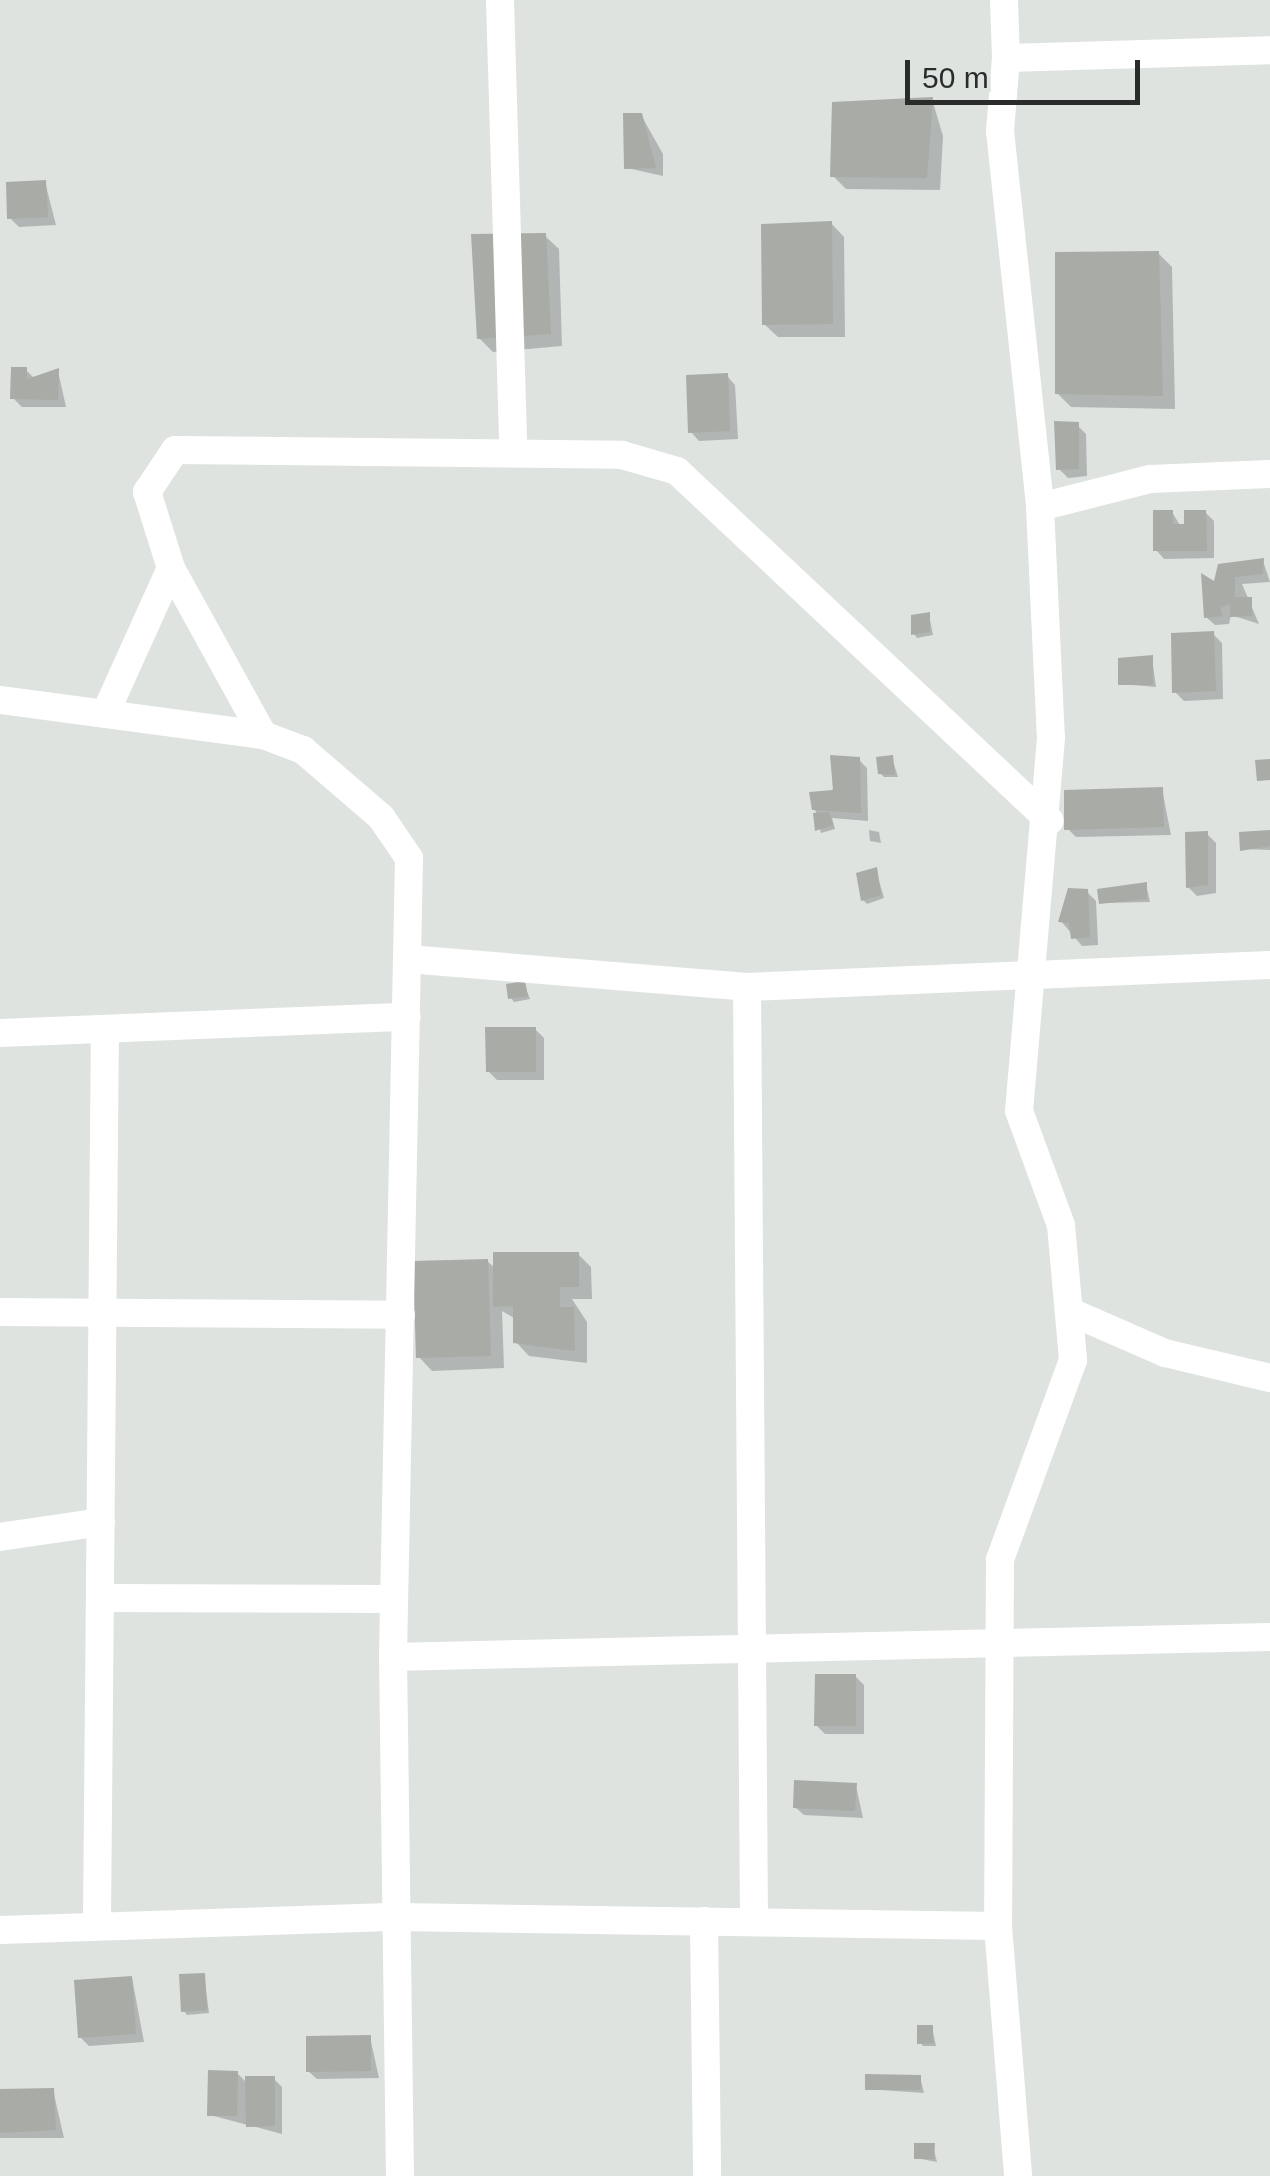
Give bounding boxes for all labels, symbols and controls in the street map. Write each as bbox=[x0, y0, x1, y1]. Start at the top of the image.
scale bar bbox=[910, 40, 1145, 102]
text: 50 m bbox=[922, 61, 989, 94]

